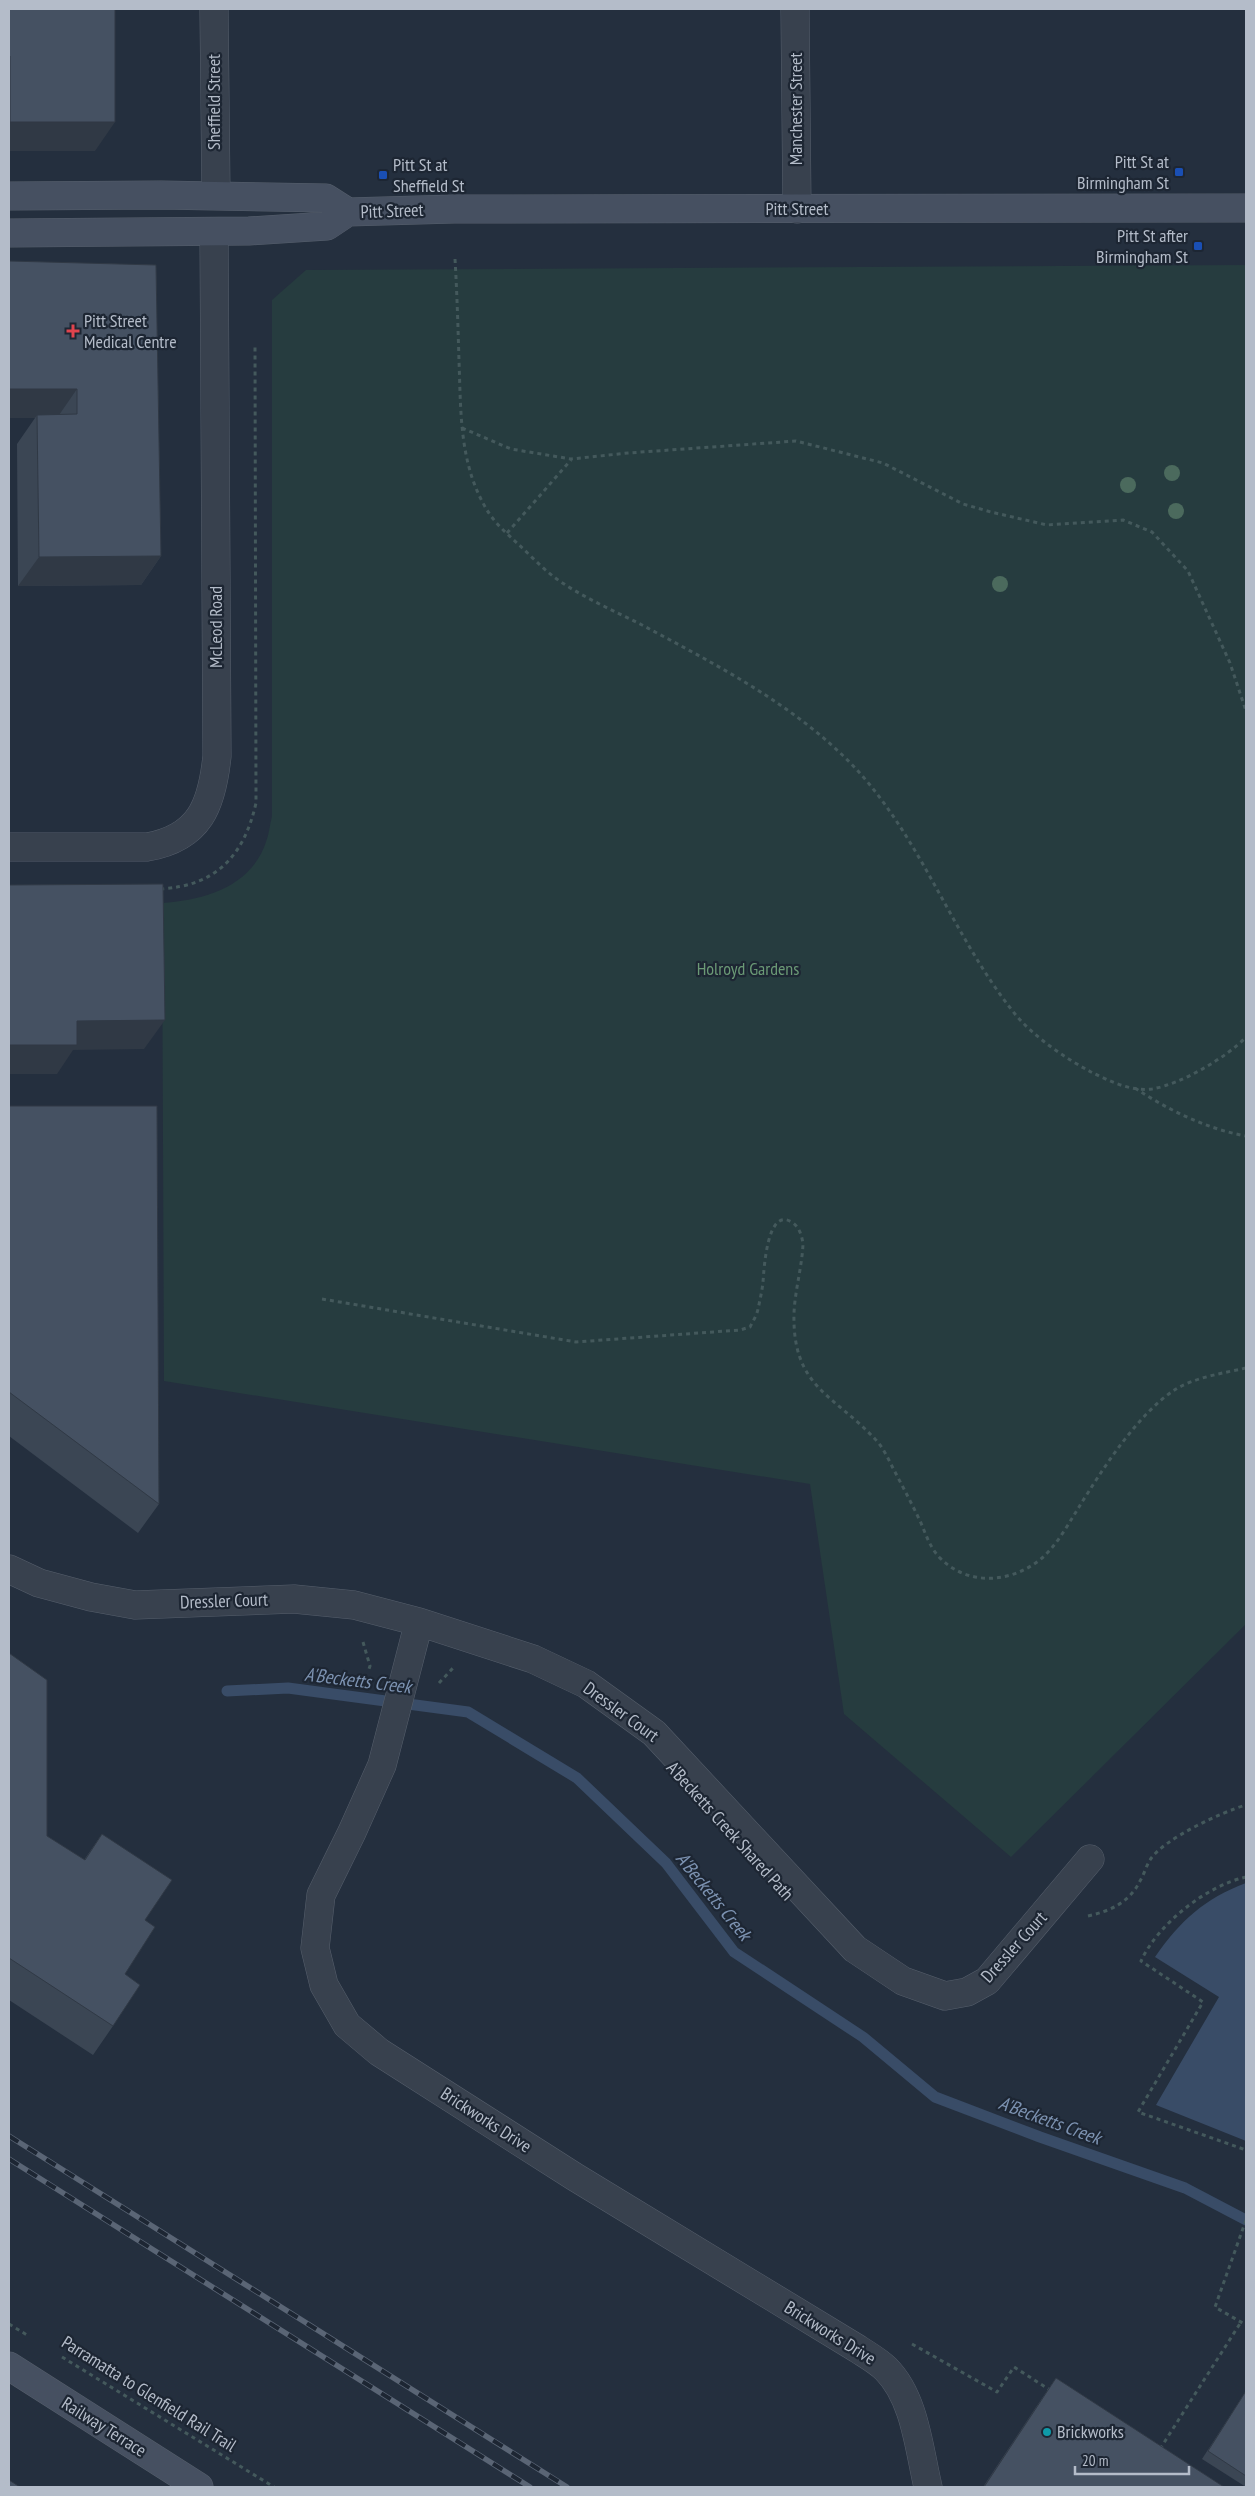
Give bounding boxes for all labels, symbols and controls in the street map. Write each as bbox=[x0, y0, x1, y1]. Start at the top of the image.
street label: Manchester Street bbox=[784, 53, 807, 165]
street label: Sheffield Street bbox=[202, 54, 225, 150]
place label: Pitt St at Birmingham St bbox=[1077, 150, 1169, 194]
place label: Pitt St at Sheffield St bbox=[393, 153, 464, 197]
marker: Pitt St at Birmingham St bbox=[1173, 166, 1185, 178]
marker: Pitt St at Sheffield St bbox=[377, 169, 389, 181]
street label: Pitt Street bbox=[766, 197, 829, 220]
street label: Pitt Street bbox=[360, 198, 424, 223]
place label: Pitt St after Birmingham St bbox=[1096, 224, 1188, 268]
marker: Pitt St after Birmingham St bbox=[1192, 240, 1204, 252]
place label: Pitt Street Medical Centre bbox=[84, 309, 177, 353]
marker: Pitt Street Medical Centre bbox=[66, 324, 80, 338]
street label: McLeod Road bbox=[204, 586, 227, 668]
park label: Holroyd Gardens bbox=[697, 957, 799, 980]
street label: Dressler Court bbox=[180, 1587, 268, 1614]
water label: A'Becketts Creek bbox=[303, 1662, 415, 1699]
street label: Dressler Court bbox=[579, 1676, 664, 1747]
street label: A'Becketts Creek Shared Path bbox=[662, 1757, 798, 1905]
water label: A'Becketts Creek bbox=[671, 1847, 757, 1945]
street label: Dressler Court bbox=[976, 1906, 1052, 1987]
street label: Brickworks Drive bbox=[437, 2082, 536, 2157]
water label: A'Becketts Creek bbox=[996, 2090, 1107, 2150]
street label: Brickworks Drive bbox=[780, 2295, 880, 2370]
street label: Parramatta to Glenfield Rail Trail bbox=[58, 2330, 242, 2457]
street label: Railway Terrace bbox=[58, 2391, 151, 2462]
place label: Brickworks bbox=[1057, 2420, 1124, 2443]
marker: Brickworks bbox=[1041, 2426, 1053, 2438]
scale bar bbox=[1075, 2444, 1189, 2476]
text: 20 m bbox=[1082, 2451, 1108, 2470]

